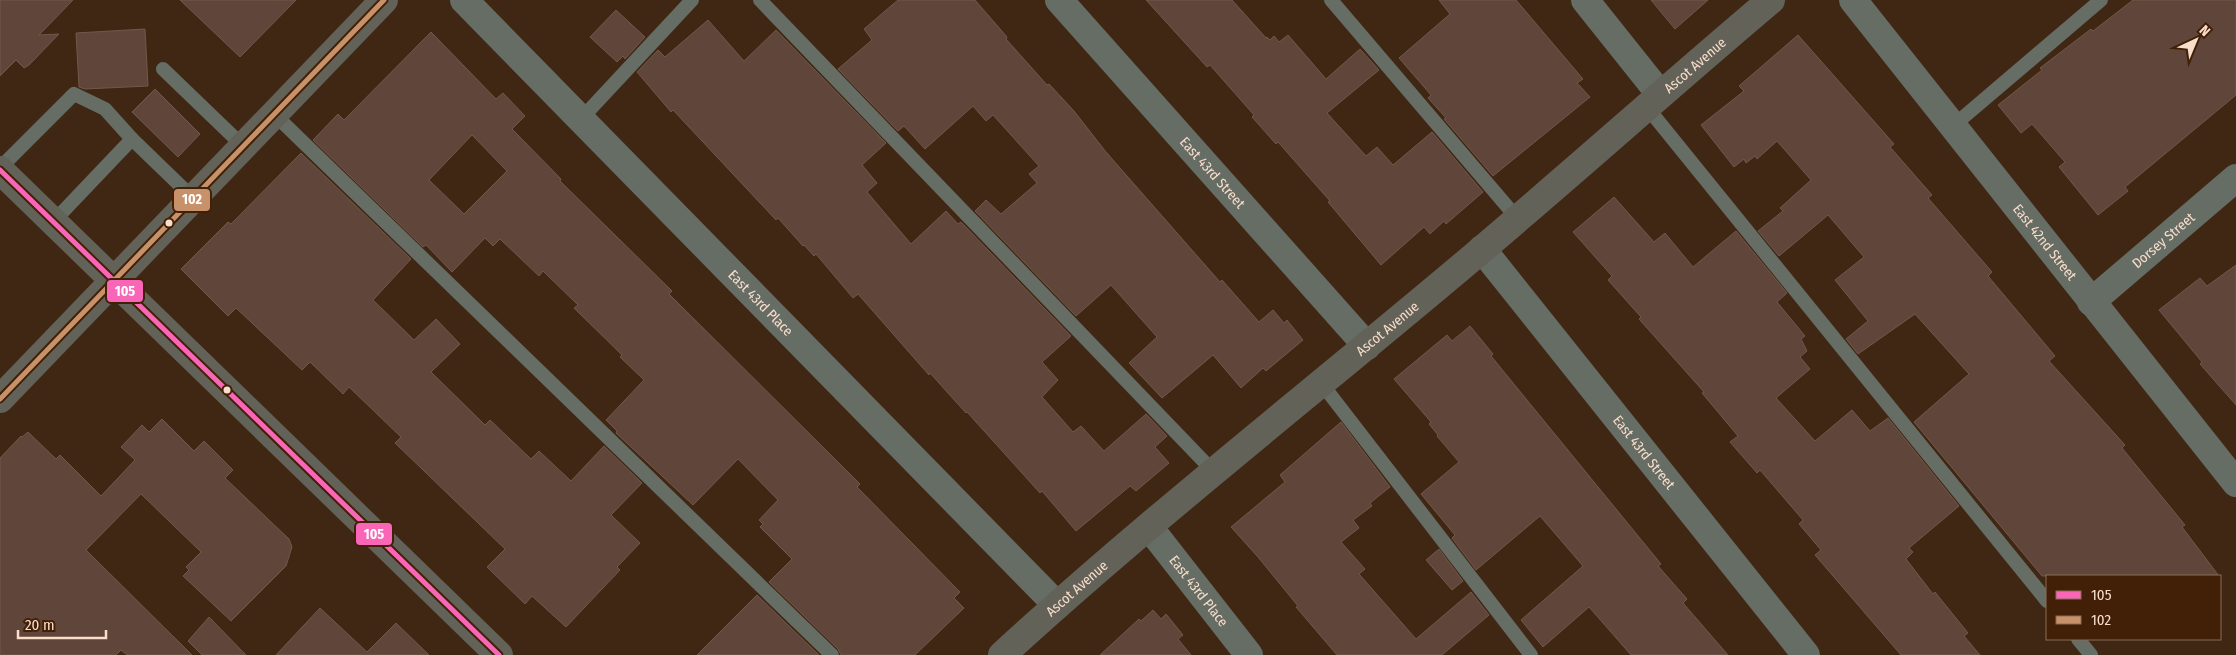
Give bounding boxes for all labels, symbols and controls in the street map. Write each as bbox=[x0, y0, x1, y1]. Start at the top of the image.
north arrow bbox=[2171, 15, 2221, 65]
text: N bbox=[2196, 22, 2214, 40]
street label: Ascot Avenue bbox=[1661, 34, 1730, 97]
street label: East 43rd Street bbox=[1176, 134, 1249, 212]
line badge: 102 bbox=[173, 188, 211, 212]
text: 102 bbox=[182, 191, 202, 208]
street label: East 42nd Street bbox=[2009, 201, 2080, 284]
street label: Dorsey Street bbox=[2129, 209, 2199, 272]
unlabelled marker bbox=[164, 218, 174, 228]
street label: East 43rd Place bbox=[724, 267, 797, 340]
line badge: 105 bbox=[106, 279, 144, 303]
text: 105 bbox=[115, 283, 135, 300]
street label: Ascot Avenue bbox=[1353, 298, 1423, 360]
unlabelled marker bbox=[222, 385, 232, 395]
street label: East 43rd Street bbox=[1609, 412, 1679, 493]
line badge: 105 bbox=[355, 522, 393, 546]
text: 105 bbox=[364, 526, 384, 543]
street label: East 43rd Place bbox=[1165, 552, 1232, 630]
street label: Ascot Avenue bbox=[1043, 557, 1111, 620]
legend bbox=[2046, 575, 2221, 640]
text: 105 bbox=[2091, 586, 2112, 604]
scale bar bbox=[18, 608, 105, 640]
text: 102 bbox=[2091, 611, 2112, 629]
text: 20 m bbox=[25, 616, 55, 634]

